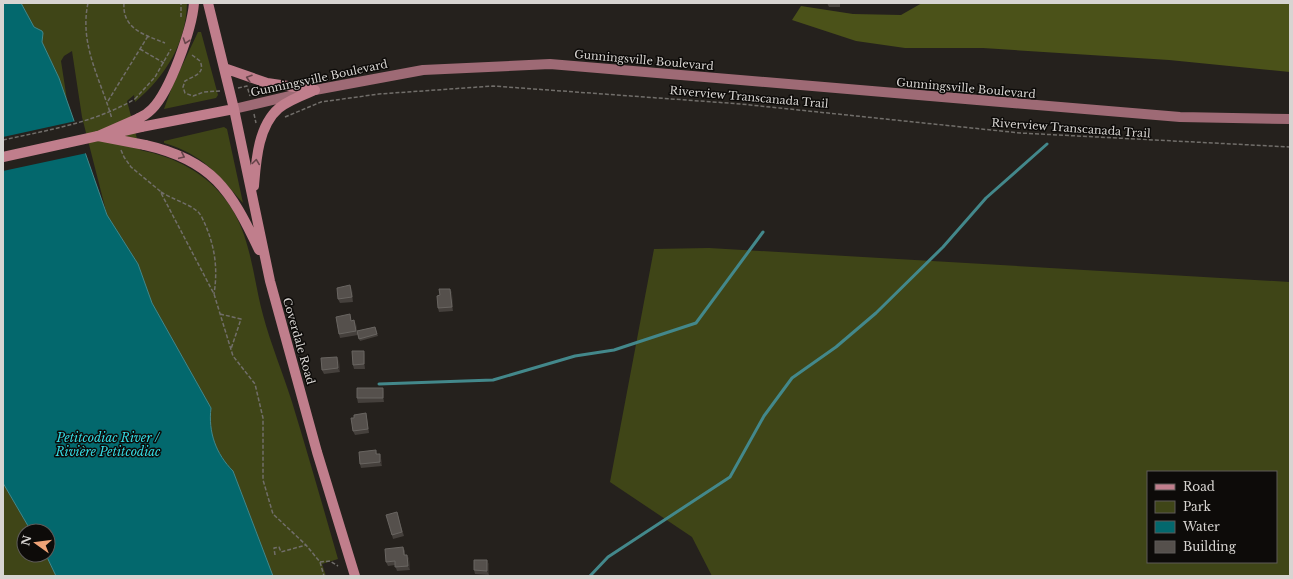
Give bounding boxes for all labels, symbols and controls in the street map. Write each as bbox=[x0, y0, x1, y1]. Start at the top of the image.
one-way arrow bbox=[182, 37, 190, 44]
street label: Gunningsville Boulevard bbox=[574, 47, 715, 73]
street label: Gunningsville Boulevard bbox=[249, 56, 389, 99]
one-way arrow bbox=[246, 74, 253, 82]
street label: Gunningsville Boulevard bbox=[896, 75, 1037, 101]
street label: Riverview Transcanada Trail bbox=[669, 83, 829, 111]
street label: Riverview Transcanada Trail bbox=[991, 115, 1151, 141]
one-way arrow bbox=[177, 151, 185, 159]
one-way arrow bbox=[251, 159, 260, 165]
street label: Coverdale Road bbox=[280, 296, 318, 387]
water label: Petitcodiac River / Rivière Petitcodiac bbox=[55, 430, 161, 459]
legend bbox=[1147, 471, 1277, 563]
text: Road bbox=[1183, 479, 1215, 494]
text: Park bbox=[1183, 499, 1211, 514]
text: Water bbox=[1182, 519, 1220, 534]
north arrow bbox=[16, 523, 56, 563]
text: N bbox=[18, 533, 34, 547]
text: Building bbox=[1183, 539, 1237, 554]

